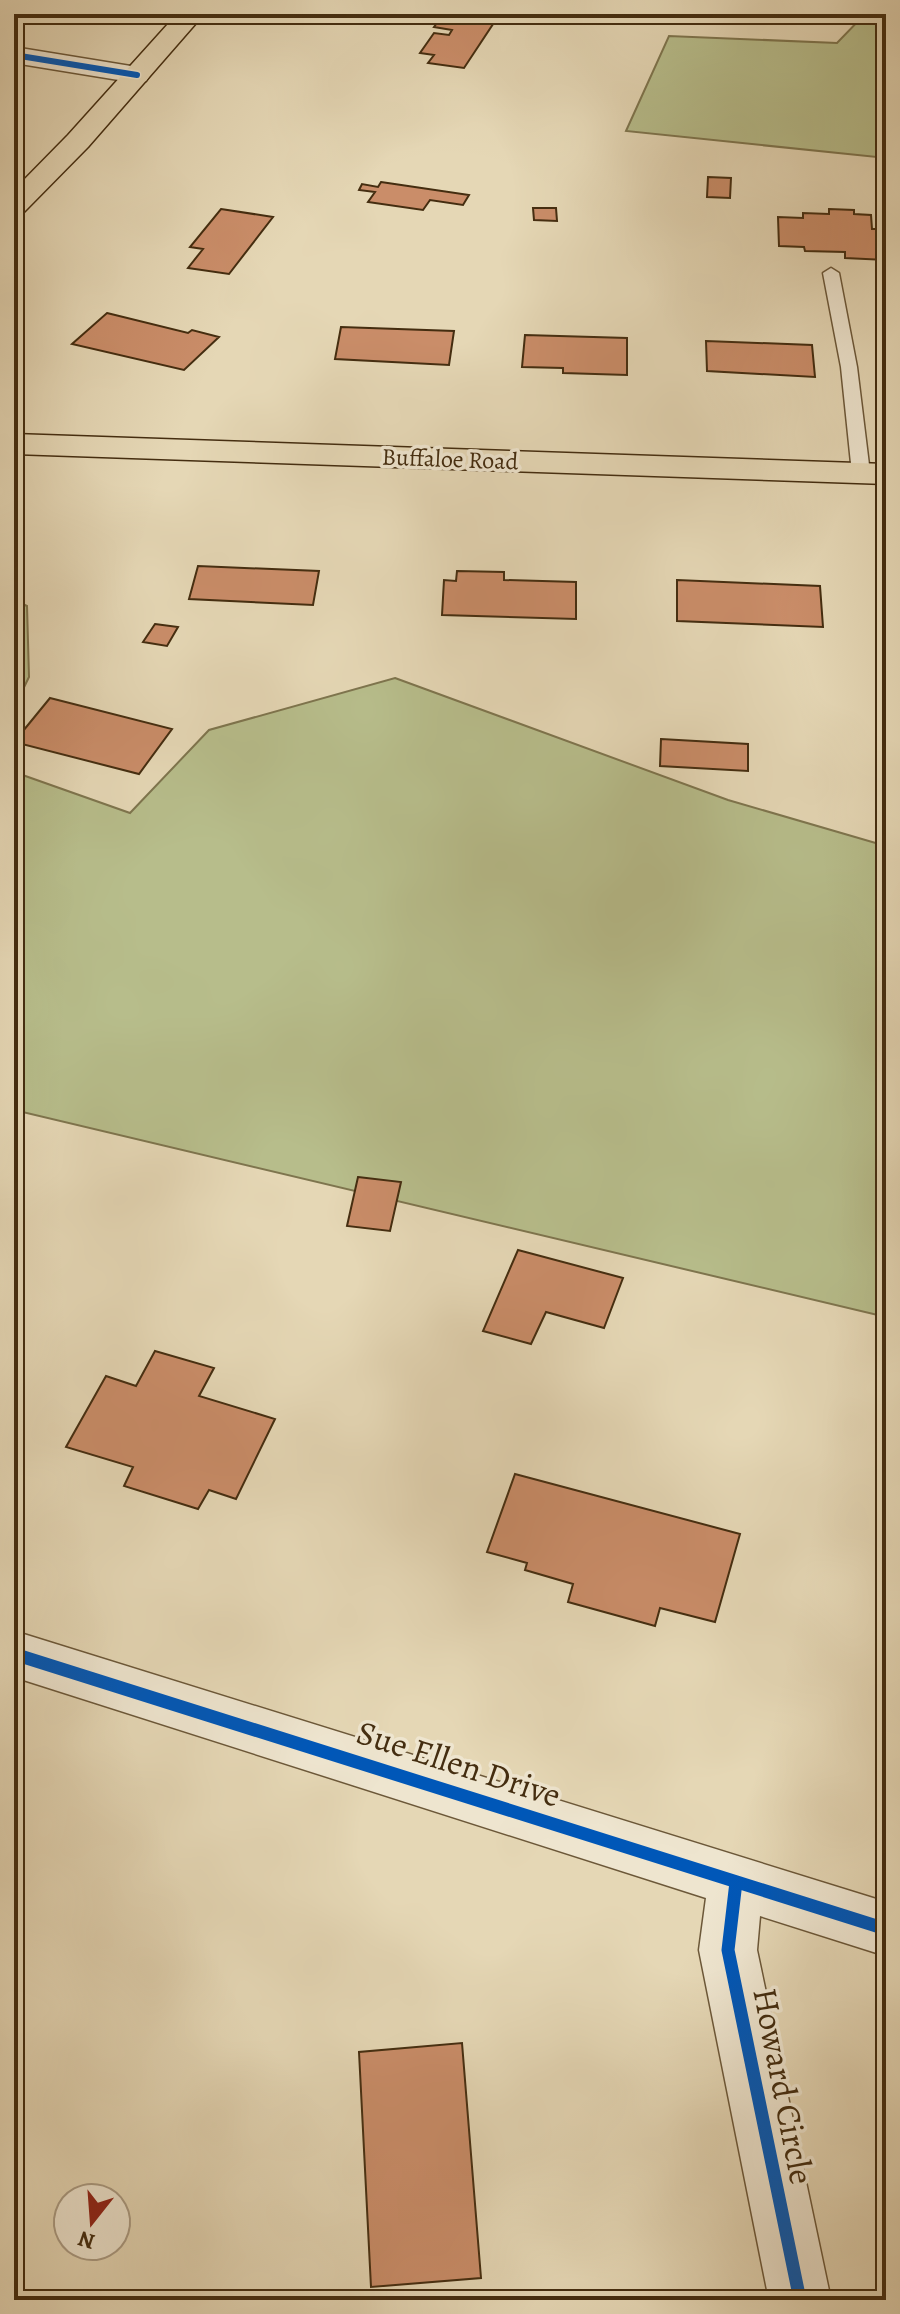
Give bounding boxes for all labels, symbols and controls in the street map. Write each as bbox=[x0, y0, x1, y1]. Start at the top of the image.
street label: Buffaloe Road bbox=[381, 441, 519, 477]
street label: Sue Ellen Drive bbox=[351, 1708, 567, 1819]
street label: Howard Circle bbox=[741, 1984, 826, 2188]
north arrow bbox=[52, 2182, 132, 2262]
text: N bbox=[74, 2223, 98, 2257]

